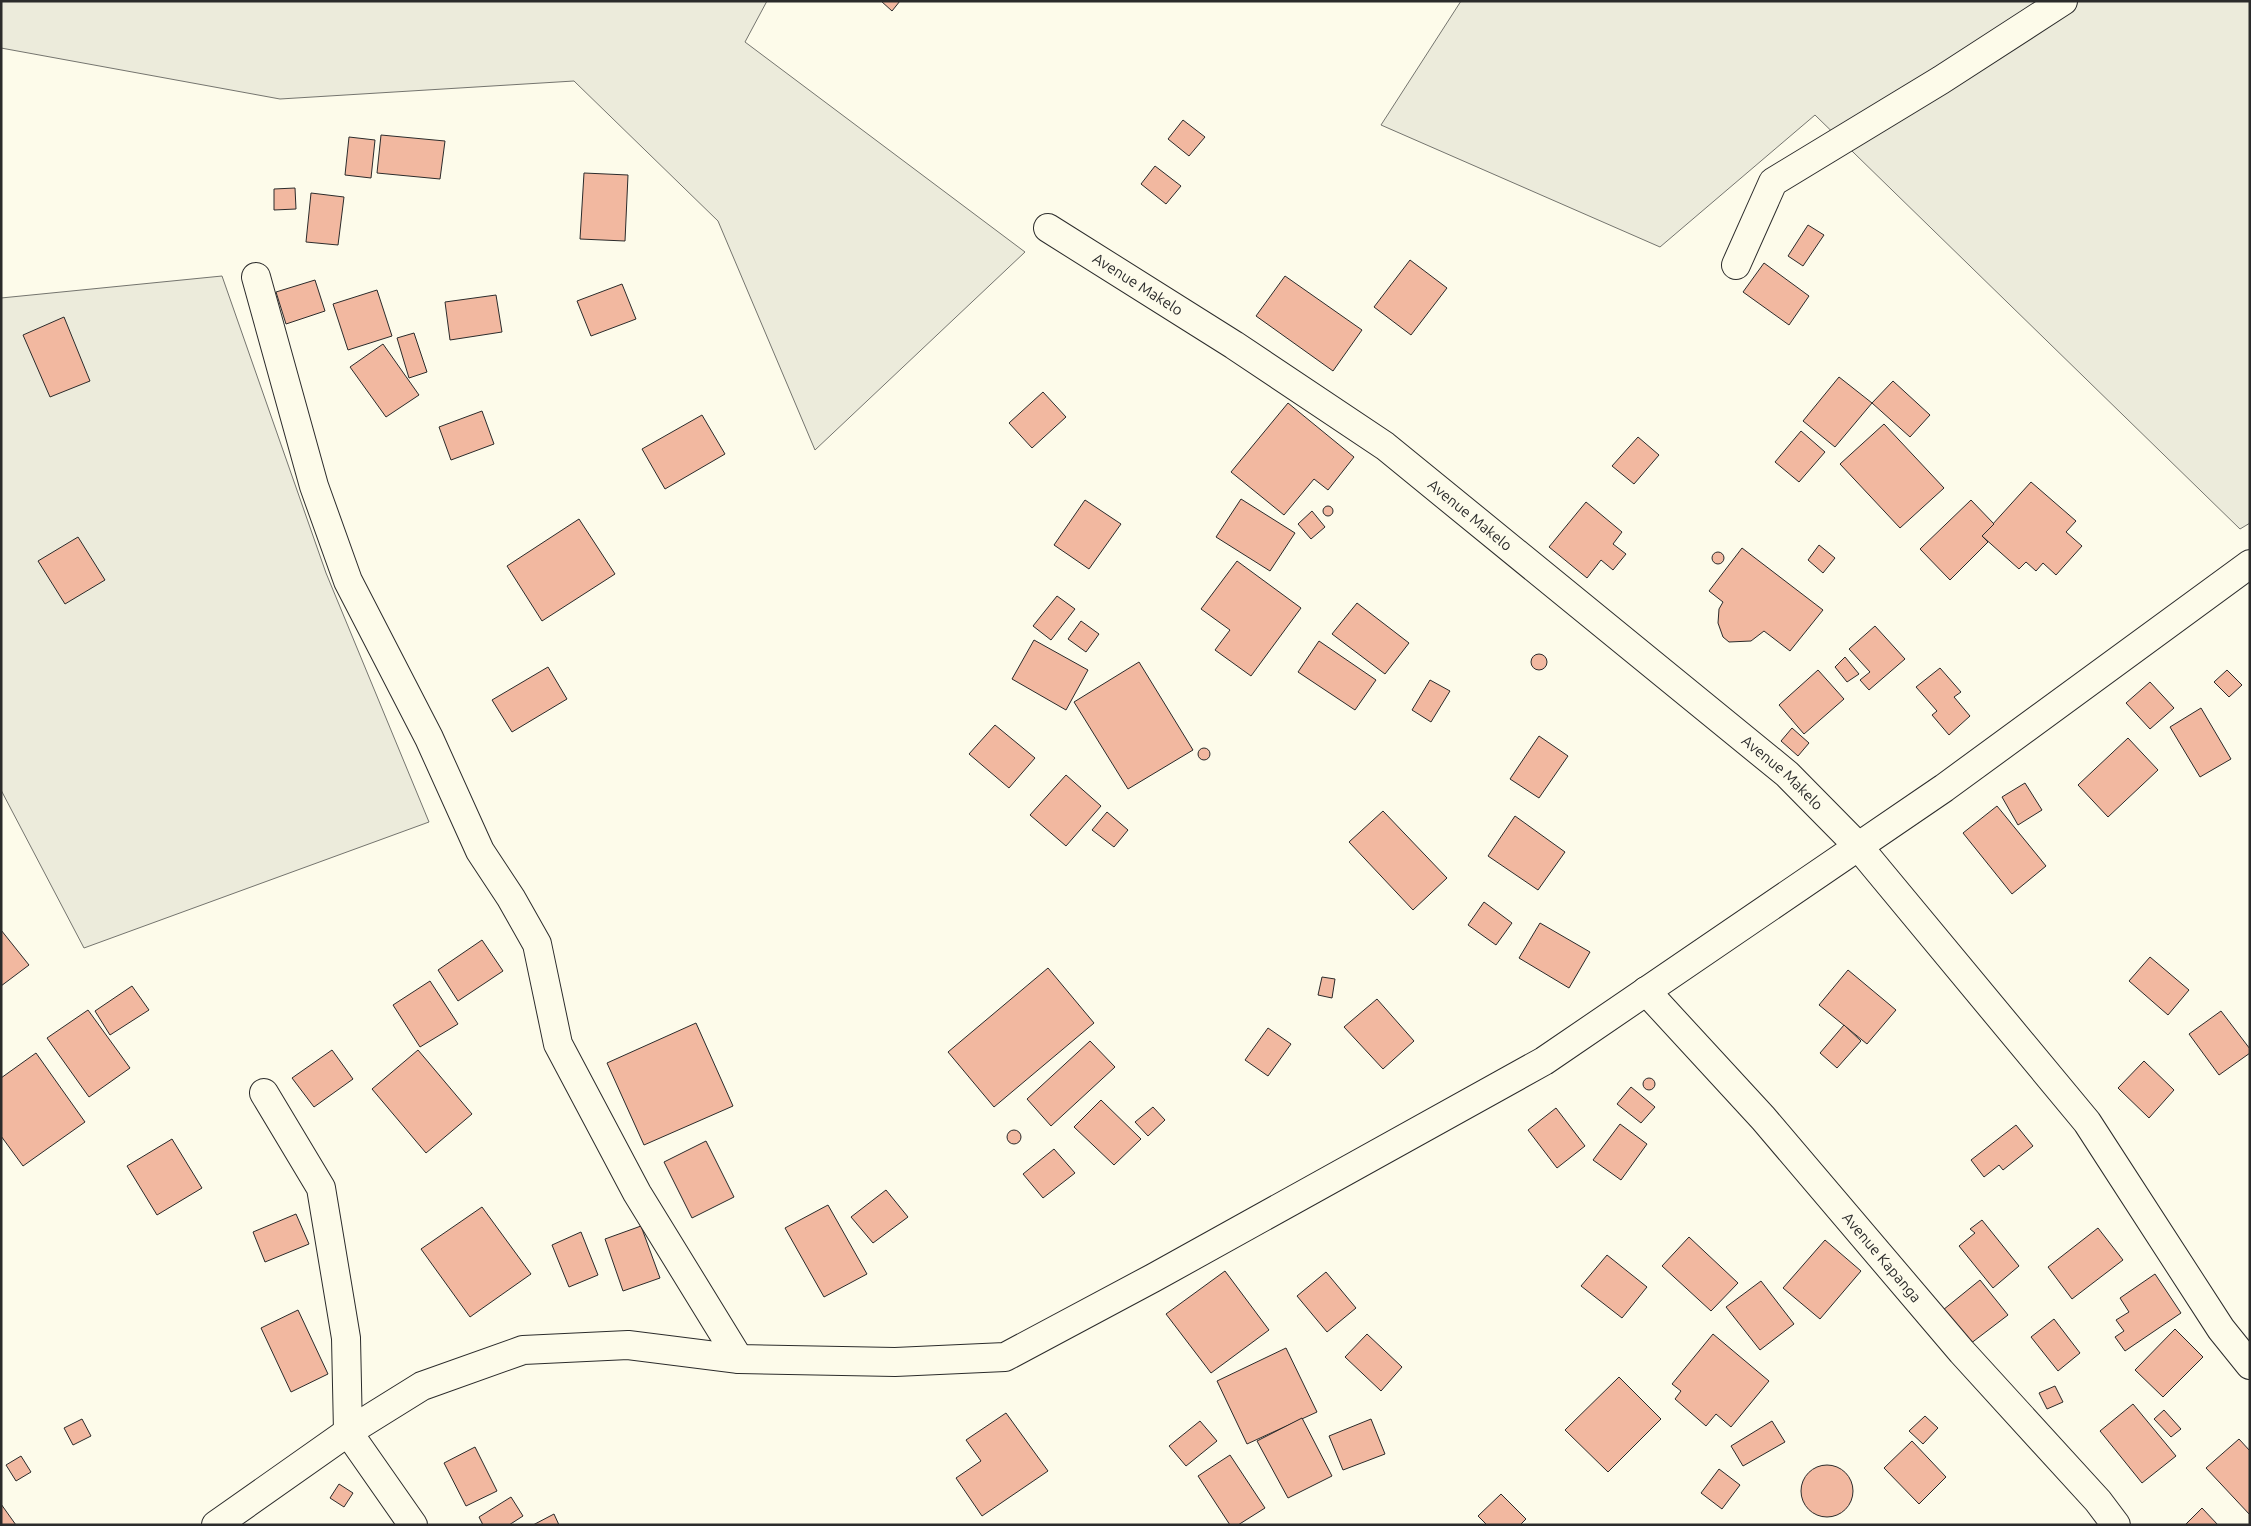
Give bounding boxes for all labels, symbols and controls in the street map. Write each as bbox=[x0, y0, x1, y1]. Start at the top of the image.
street label: Avenue Makelo bbox=[1090, 249, 1186, 319]
street label: Avenue Makelo bbox=[1425, 476, 1516, 554]
street label: Avenue Makelo bbox=[1739, 732, 1827, 813]
street label: Avenue Kapanga bbox=[1839, 1209, 1925, 1306]

